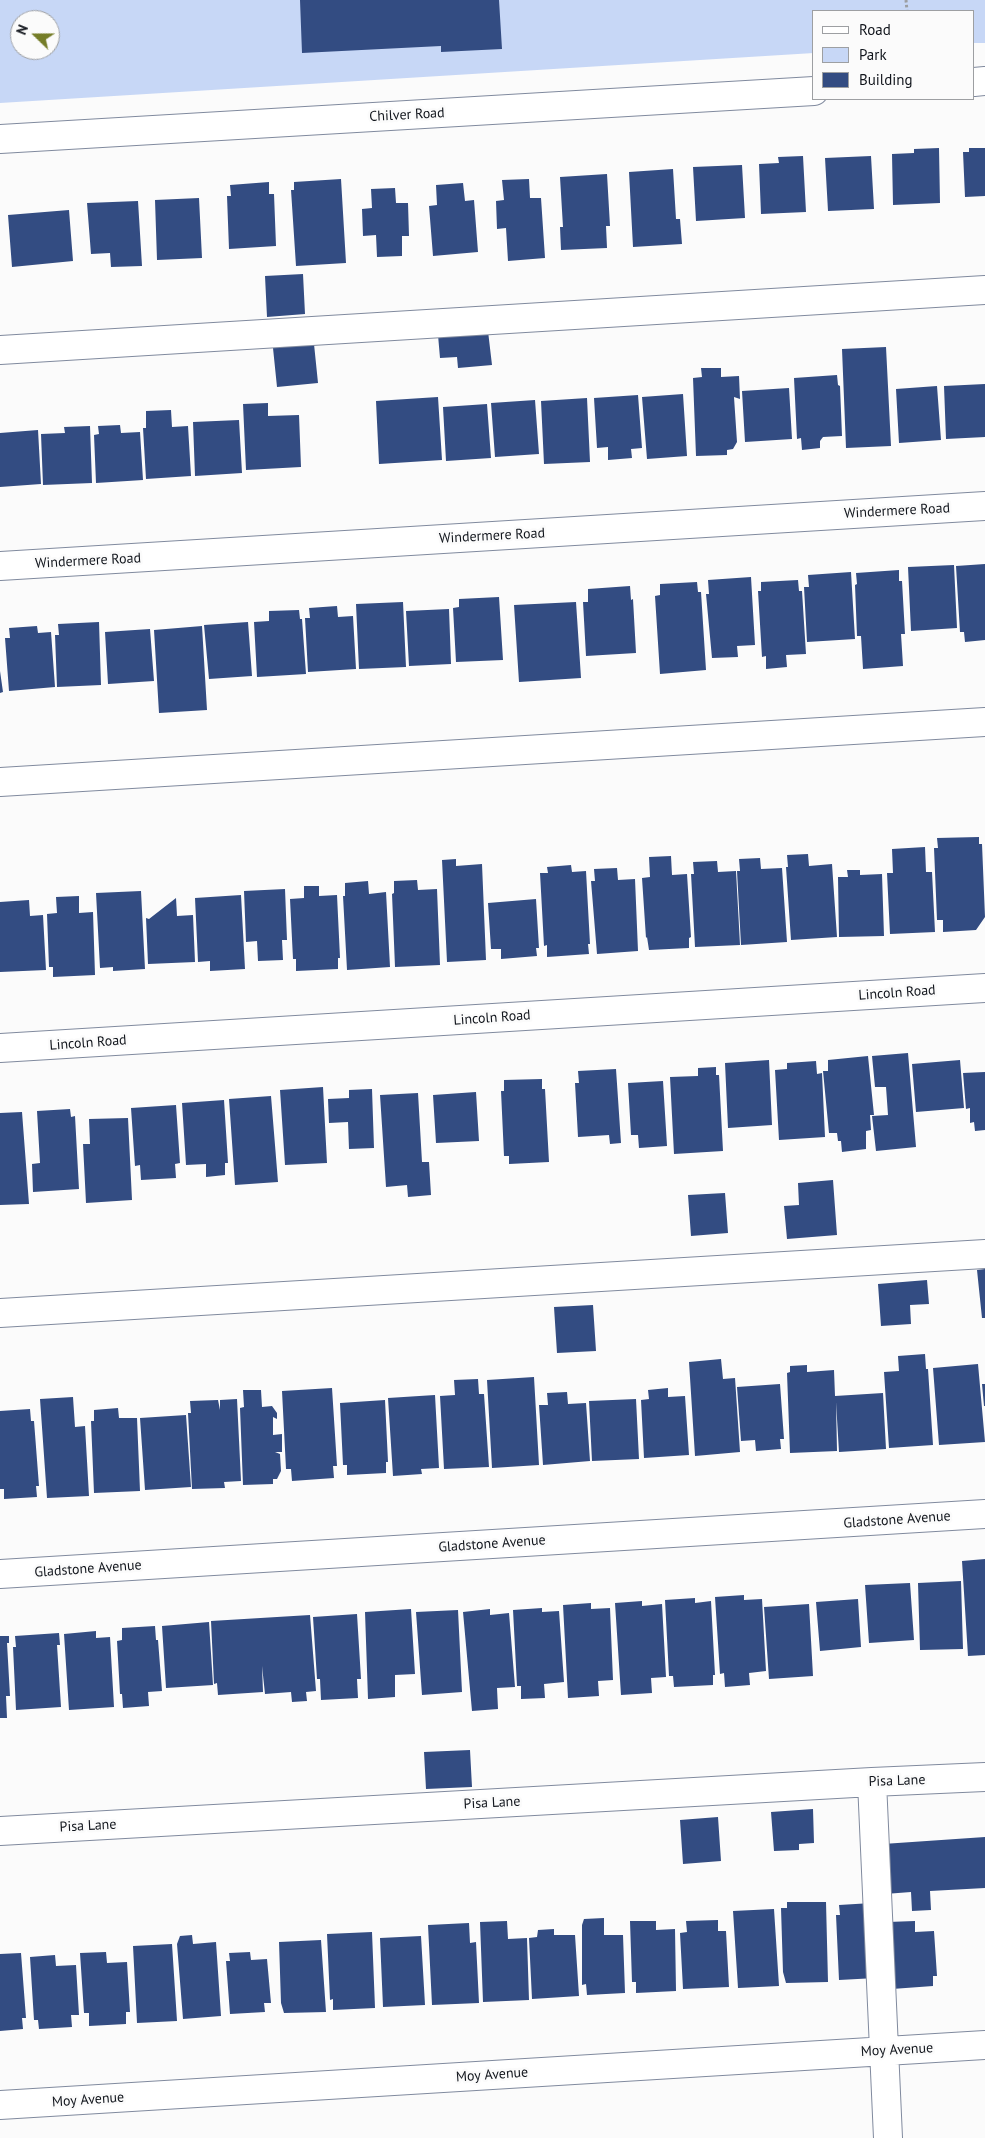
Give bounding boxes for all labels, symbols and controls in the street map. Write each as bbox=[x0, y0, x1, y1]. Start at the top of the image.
north arrow bbox=[10, 10, 60, 60]
legend bbox=[812, 10, 975, 100]
text: Road bbox=[859, 20, 891, 39]
text: N bbox=[12, 22, 32, 37]
text: Park bbox=[859, 45, 887, 64]
text: Building bbox=[859, 70, 913, 89]
street label: Chilver Road bbox=[369, 105, 445, 125]
street label: Windermere Road bbox=[844, 500, 950, 522]
street label: Windermere Road bbox=[439, 525, 545, 547]
street label: Windermere Road bbox=[35, 550, 141, 572]
street label: Lincoln Road bbox=[858, 982, 936, 1004]
street label: Lincoln Road bbox=[453, 1007, 531, 1029]
street label: Lincoln Road bbox=[49, 1032, 127, 1054]
street label: Gladstone Avenue bbox=[843, 1508, 951, 1532]
street label: Gladstone Avenue bbox=[438, 1532, 546, 1556]
street label: Gladstone Avenue bbox=[34, 1557, 142, 1581]
street label: Pisa Lane bbox=[868, 1772, 926, 1790]
street label: Pisa Lane bbox=[463, 1793, 521, 1813]
street label: Pisa Lane bbox=[59, 1816, 117, 1836]
street label: Moy Avenue bbox=[860, 2040, 934, 2060]
street label: Moy Avenue bbox=[455, 2064, 529, 2086]
street label: Moy Avenue bbox=[51, 2089, 125, 2111]

